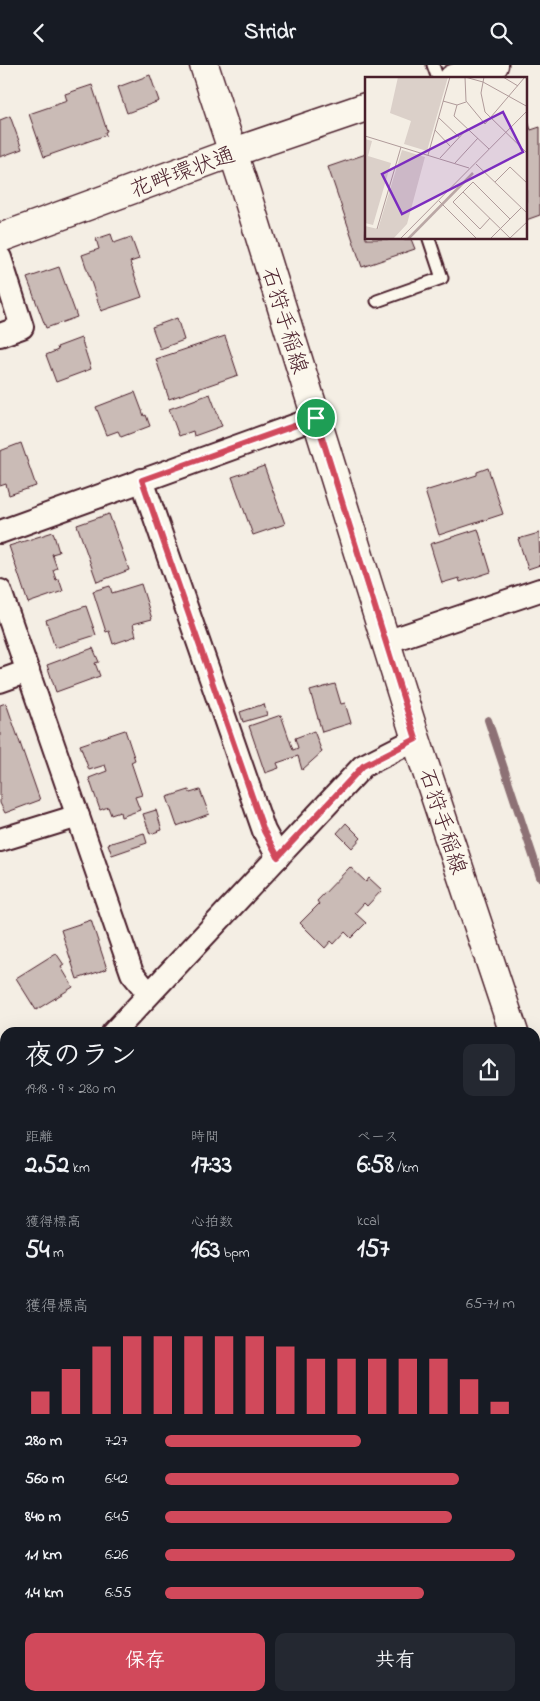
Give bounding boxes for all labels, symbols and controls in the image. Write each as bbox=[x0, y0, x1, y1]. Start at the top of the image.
text: Stridr bbox=[244, 17, 296, 49]
icon: back bbox=[25, 19, 53, 47]
icon: search bbox=[487, 19, 515, 47]
inset map bbox=[365, 77, 528, 240]
street label: 花畔環状通 bbox=[126, 140, 240, 208]
street label: 石狩手稲線 bbox=[252, 264, 315, 378]
pin bbox=[295, 397, 337, 439]
icon: arrive bbox=[302, 404, 330, 432]
street label: 石狩手稲線 bbox=[409, 765, 473, 879]
text: 夜のラン bbox=[25, 1037, 137, 1078]
button: share bbox=[463, 1044, 515, 1096]
text: 19:18 · 9 × 280 m bbox=[25, 1077, 116, 1101]
text: 距離 bbox=[25, 1127, 53, 1148]
text: 時間 bbox=[191, 1127, 219, 1148]
text: ペース bbox=[357, 1127, 398, 1148]
text: 2.52 bbox=[25, 1148, 69, 1184]
text: 17:33 bbox=[191, 1148, 232, 1184]
text: 6:58 bbox=[357, 1148, 394, 1184]
text: km bbox=[69, 1158, 90, 1179]
text: /km bbox=[394, 1158, 419, 1179]
text: kcal bbox=[357, 1211, 379, 1232]
text: 獲得標高 bbox=[25, 1212, 81, 1233]
text: 心拍数 bbox=[191, 1212, 233, 1233]
text: 157 bbox=[357, 1232, 390, 1268]
text: 54 bbox=[25, 1233, 50, 1269]
text: 163 bbox=[191, 1233, 220, 1269]
text: m bbox=[50, 1243, 64, 1264]
text: bpm bbox=[220, 1243, 250, 1264]
text: 65–71 m bbox=[466, 1292, 515, 1316]
text: 獲得標高 bbox=[25, 1295, 89, 1319]
text: 280 m bbox=[25, 1429, 62, 1453]
text: 7:27 bbox=[105, 1429, 128, 1453]
text: 560 m bbox=[25, 1467, 65, 1491]
text: 6:42 bbox=[105, 1467, 128, 1491]
text: 840 m bbox=[25, 1505, 61, 1529]
text: 6:45 bbox=[105, 1505, 129, 1529]
text: 1.1 km bbox=[25, 1543, 62, 1567]
text: 6:26 bbox=[105, 1543, 128, 1567]
text: 1.4 km bbox=[25, 1581, 63, 1605]
text: 6:55 bbox=[105, 1581, 132, 1605]
button: 保存 bbox=[25, 1633, 265, 1691]
button: 共有 bbox=[275, 1633, 515, 1691]

